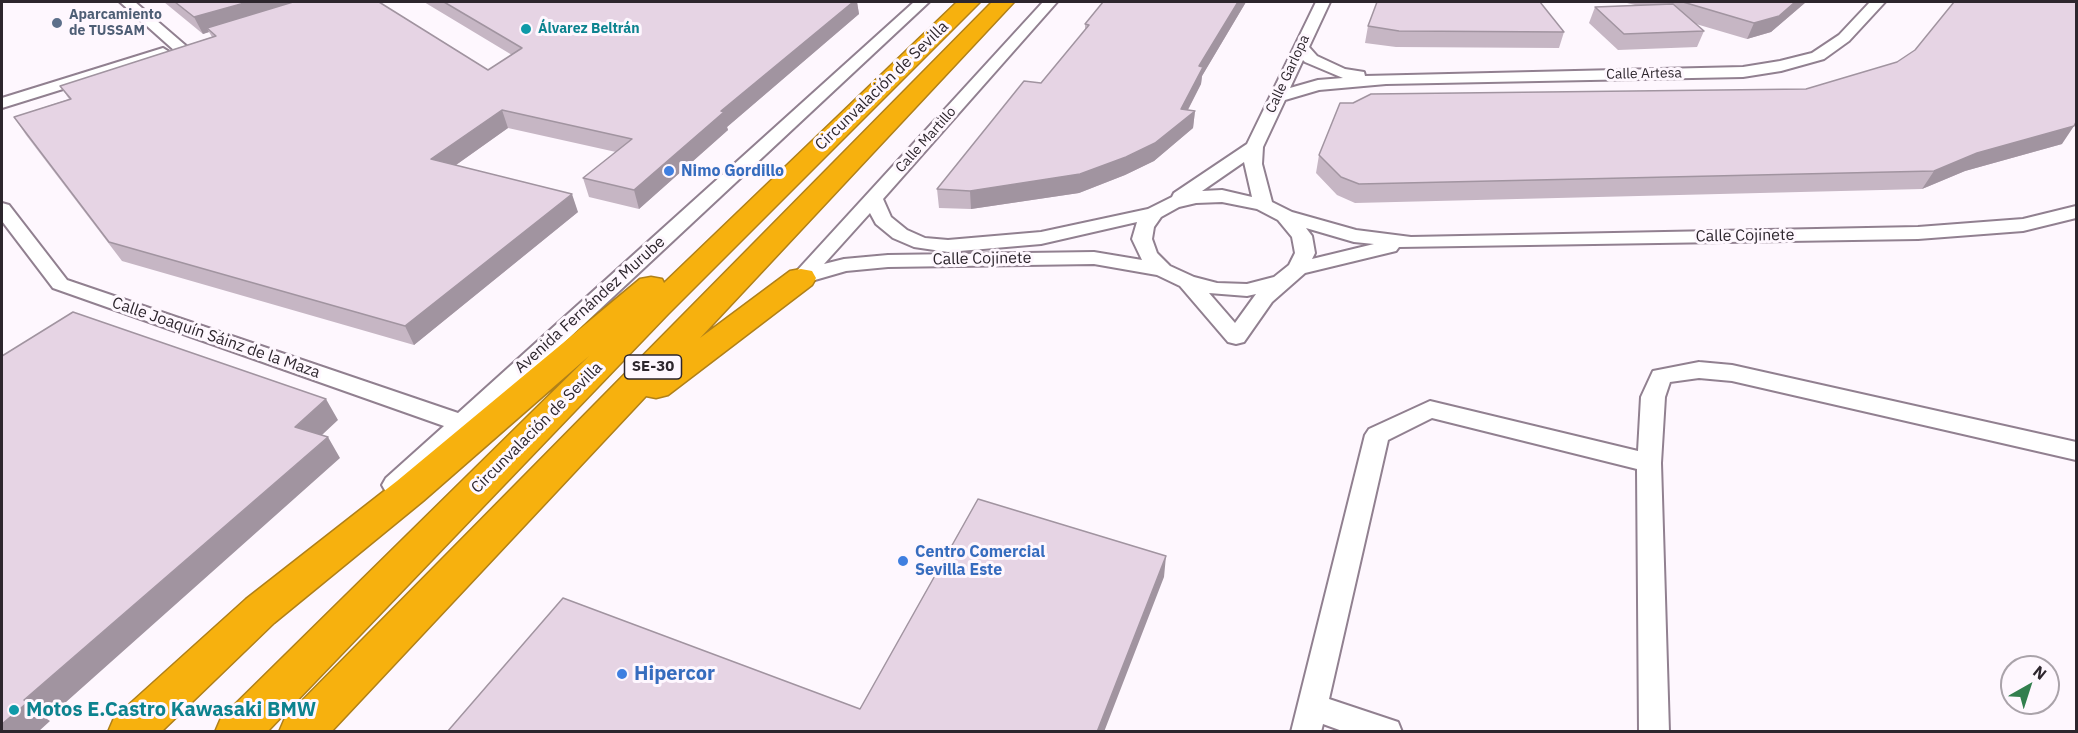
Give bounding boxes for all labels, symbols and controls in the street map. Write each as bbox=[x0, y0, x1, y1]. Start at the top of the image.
place label: Aparcamiento de TUSSAM bbox=[69, 7, 162, 40]
marker: Aparcamiento de TUSSAM bbox=[50, 16, 64, 30]
street label: Circunvalación de Sevilla bbox=[811, 17, 953, 155]
place label: Álvarez Beltrán bbox=[538, 21, 640, 37]
marker: Álvarez Beltrán bbox=[519, 22, 533, 36]
street label: Calle Garlopa bbox=[1263, 32, 1313, 116]
street label: Calle Artesa bbox=[1606, 65, 1682, 83]
street label: Calle Martillo bbox=[892, 104, 960, 176]
place label: Nimo Gordillo bbox=[681, 161, 784, 181]
marker: Nimo Gordillo bbox=[662, 164, 676, 178]
street label: Calle Cojinete bbox=[1695, 226, 1795, 246]
street label: Avenida Fernández Murube bbox=[511, 233, 669, 377]
street label: Calle Cojinete bbox=[932, 249, 1032, 269]
street label: Calle Joaquín Sáinz de la Maza bbox=[109, 293, 323, 383]
road number: SE-30 bbox=[624, 355, 682, 379]
street label: Circunvalación de Sevilla bbox=[467, 358, 607, 498]
place label: Centro Comercial Sevilla Este bbox=[915, 542, 1045, 580]
marker: Centro Comercial Sevilla Este bbox=[896, 554, 910, 568]
north arrow bbox=[2000, 655, 2060, 715]
text: N bbox=[2029, 661, 2051, 684]
place label: Hipercor bbox=[634, 662, 715, 686]
marker: Hipercor bbox=[615, 667, 629, 681]
place label: Motos E.Castro Kawasaki BMW bbox=[26, 698, 316, 722]
marker: Motos E.Castro Kawasaki BMW bbox=[7, 703, 21, 717]

